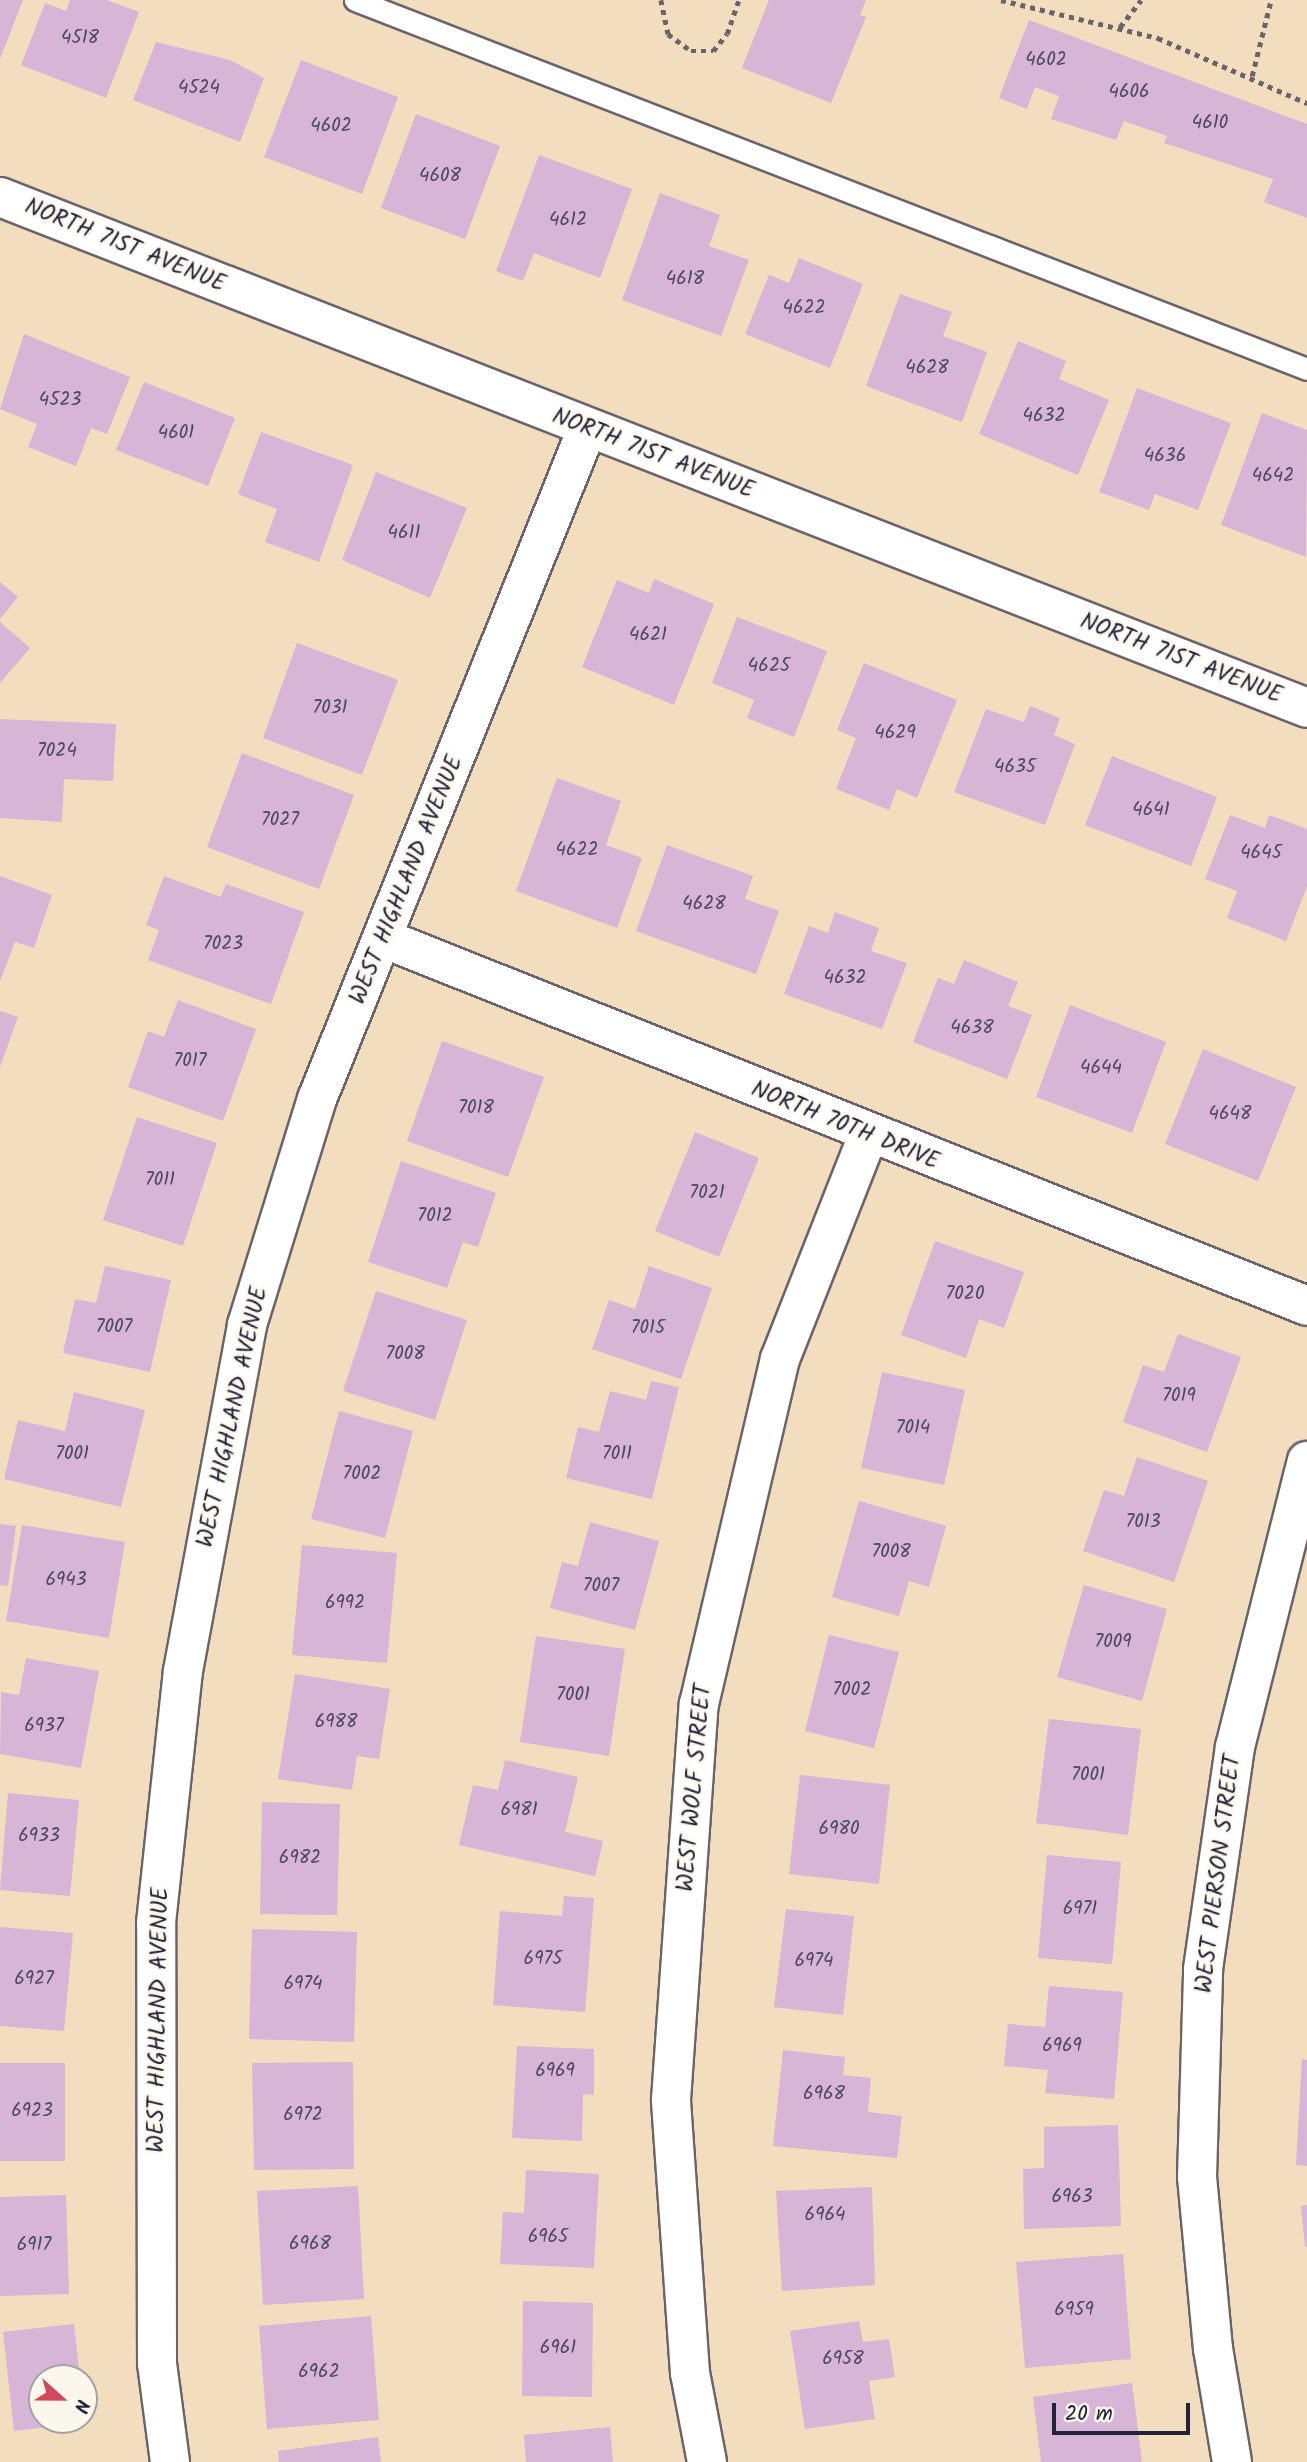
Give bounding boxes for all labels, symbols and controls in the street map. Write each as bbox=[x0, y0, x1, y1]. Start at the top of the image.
house number: 4518 bbox=[61, 28, 99, 50]
house number: 4602 bbox=[1025, 50, 1067, 72]
house number: 4524 bbox=[178, 78, 220, 100]
house number: 4606 bbox=[1108, 82, 1150, 104]
house number: 4610 bbox=[1192, 113, 1228, 135]
house number: 4602 bbox=[310, 116, 352, 138]
house number: 4608 bbox=[419, 166, 461, 188]
street label: NORTH 71ST AVENUE bbox=[21, 193, 229, 299]
house number: 4612 bbox=[549, 210, 587, 232]
house number: 4618 bbox=[666, 269, 704, 291]
house number: 4622 bbox=[782, 298, 826, 320]
house number: 4628 bbox=[905, 358, 949, 380]
house number: 4523 bbox=[39, 390, 81, 412]
street label: NORTH 71ST AVENUE bbox=[548, 403, 758, 505]
house number: 4632 bbox=[1023, 406, 1065, 428]
house number: 4601 bbox=[158, 423, 194, 445]
house number: 4636 bbox=[1144, 446, 1186, 468]
house number: 4642 bbox=[1252, 466, 1294, 488]
house number: 4611 bbox=[388, 523, 420, 545]
street label: NORTH 71ST AVENUE bbox=[1076, 608, 1286, 710]
house number: 4621 bbox=[629, 625, 667, 647]
house number: 4625 bbox=[748, 656, 790, 678]
house number: 7031 bbox=[312, 698, 348, 720]
house number: 4629 bbox=[874, 723, 916, 745]
house number: 7024 bbox=[37, 741, 77, 763]
street label: WEST HIGHLAND AVENUE bbox=[344, 752, 470, 1008]
house number: 4635 bbox=[994, 757, 1036, 779]
house number: 4641 bbox=[1132, 800, 1170, 822]
house number: 7027 bbox=[261, 810, 299, 832]
house number: 4622 bbox=[555, 840, 599, 862]
house number: 4645 bbox=[1240, 843, 1282, 865]
house number: 4628 bbox=[682, 894, 726, 916]
house number: 7023 bbox=[203, 934, 243, 956]
house number: 4632 bbox=[824, 968, 866, 990]
house number: 4638 bbox=[950, 1018, 994, 1040]
house number: 7017 bbox=[174, 1051, 206, 1073]
house number: 4644 bbox=[1080, 1058, 1122, 1080]
street label: NORTH 70TH DRIVE bbox=[747, 1076, 943, 1176]
house number: 7018 bbox=[458, 1098, 494, 1120]
house number: 4648 bbox=[1209, 1104, 1251, 1126]
house number: 7011 bbox=[145, 1170, 175, 1192]
house number: 7021 bbox=[689, 1183, 725, 1205]
house number: 7012 bbox=[417, 1206, 453, 1228]
street label: WEST HIGHLAND AVENUE bbox=[192, 1284, 274, 1550]
house number: 7020 bbox=[946, 1284, 984, 1306]
house number: 7007 bbox=[96, 1317, 132, 1339]
house number: 7015 bbox=[631, 1318, 665, 1340]
house number: 7008 bbox=[385, 1344, 425, 1366]
house number: 7019 bbox=[1162, 1386, 1196, 1408]
house number: 7014 bbox=[896, 1418, 930, 1440]
house number: 7001 bbox=[55, 1444, 89, 1466]
house number: 7011 bbox=[602, 1444, 632, 1466]
house number: 7002 bbox=[343, 1464, 381, 1486]
house number: 7013 bbox=[1125, 1512, 1161, 1534]
house number: 7008 bbox=[871, 1542, 911, 1564]
house number: 6943 bbox=[45, 1570, 87, 1592]
house number: 7007 bbox=[583, 1576, 619, 1598]
house number: 6992 bbox=[325, 1593, 365, 1615]
house number: 7009 bbox=[1094, 1632, 1132, 1654]
house number: 7002 bbox=[833, 1680, 871, 1702]
street label: WEST WOLF STREET bbox=[672, 1683, 718, 1893]
house number: 7001 bbox=[556, 1685, 590, 1707]
house number: 6988 bbox=[315, 1712, 357, 1734]
house number: 6937 bbox=[24, 1716, 64, 1738]
street label: WEST PIERSON STREET bbox=[1191, 1753, 1247, 1995]
house number: 7001 bbox=[1071, 1765, 1105, 1787]
house number: 6981 bbox=[500, 1800, 538, 1822]
house number: 6980 bbox=[819, 1819, 859, 1841]
house number: 6933 bbox=[18, 1826, 60, 1848]
house number: 6982 bbox=[279, 1848, 321, 1870]
street label: WEST HIGHLAND AVENUE bbox=[143, 1887, 175, 2153]
house number: 6971 bbox=[1063, 1899, 1097, 1921]
house number: 6975 bbox=[524, 1949, 562, 1971]
house number: 6974 bbox=[794, 1951, 834, 1973]
house number: 6927 bbox=[14, 1969, 54, 1991]
house number: 6974 bbox=[283, 1974, 323, 1996]
house number: 6969 bbox=[1042, 2036, 1082, 2058]
house number: 6969 bbox=[535, 2061, 575, 2083]
house number: 6968 bbox=[803, 2084, 845, 2106]
house number: 6923 bbox=[11, 2101, 53, 2123]
house number: 6972 bbox=[283, 2105, 323, 2127]
house number: 6963 bbox=[1051, 2187, 1093, 2209]
house number: 6964 bbox=[805, 2205, 845, 2227]
house number: 6965 bbox=[528, 2227, 568, 2249]
house number: 6968 bbox=[289, 2234, 331, 2256]
house number: 6917 bbox=[17, 2235, 51, 2257]
house number: 6959 bbox=[1054, 2300, 1094, 2322]
house number: 6961 bbox=[540, 2338, 576, 2360]
house number: 6958 bbox=[822, 2349, 864, 2371]
house number: 6962 bbox=[298, 2362, 340, 2384]
north arrow bbox=[28, 2364, 98, 2434]
scale bar bbox=[1055, 2388, 1193, 2432]
text: N bbox=[65, 2395, 97, 2417]
text: 20 m bbox=[1065, 2398, 1113, 2431]

